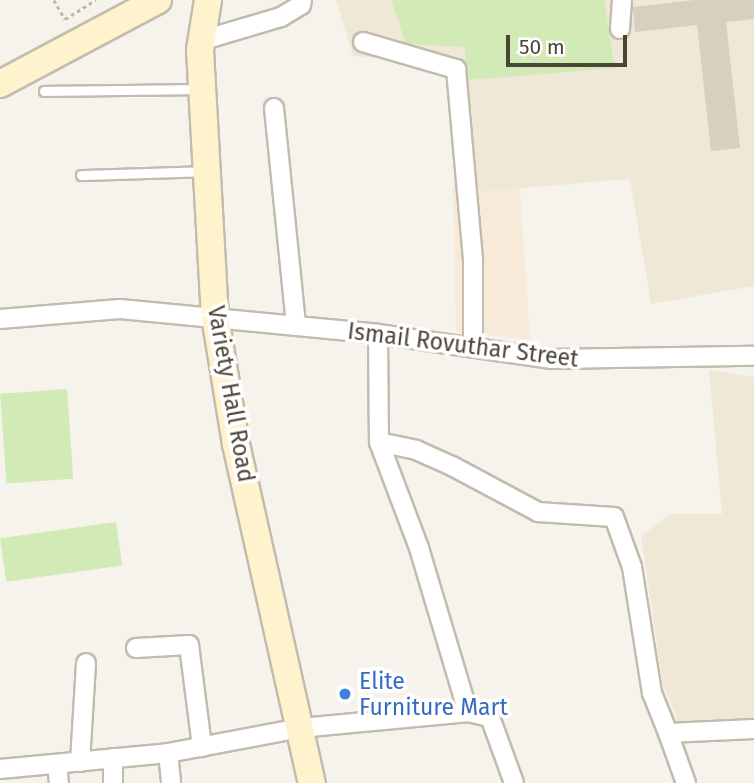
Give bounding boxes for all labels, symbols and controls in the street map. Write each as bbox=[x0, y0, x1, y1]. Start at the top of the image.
scale bar bbox=[509, 21, 630, 65]
text: 50 m bbox=[519, 34, 565, 60]
street label: Variety Hall Road bbox=[202, 304, 260, 484]
street label: Ismail Rovuthar Street bbox=[346, 317, 580, 373]
place label: Elite Furniture Mart bbox=[359, 667, 508, 721]
marker: Elite Furniture Mart bbox=[337, 686, 353, 702]

